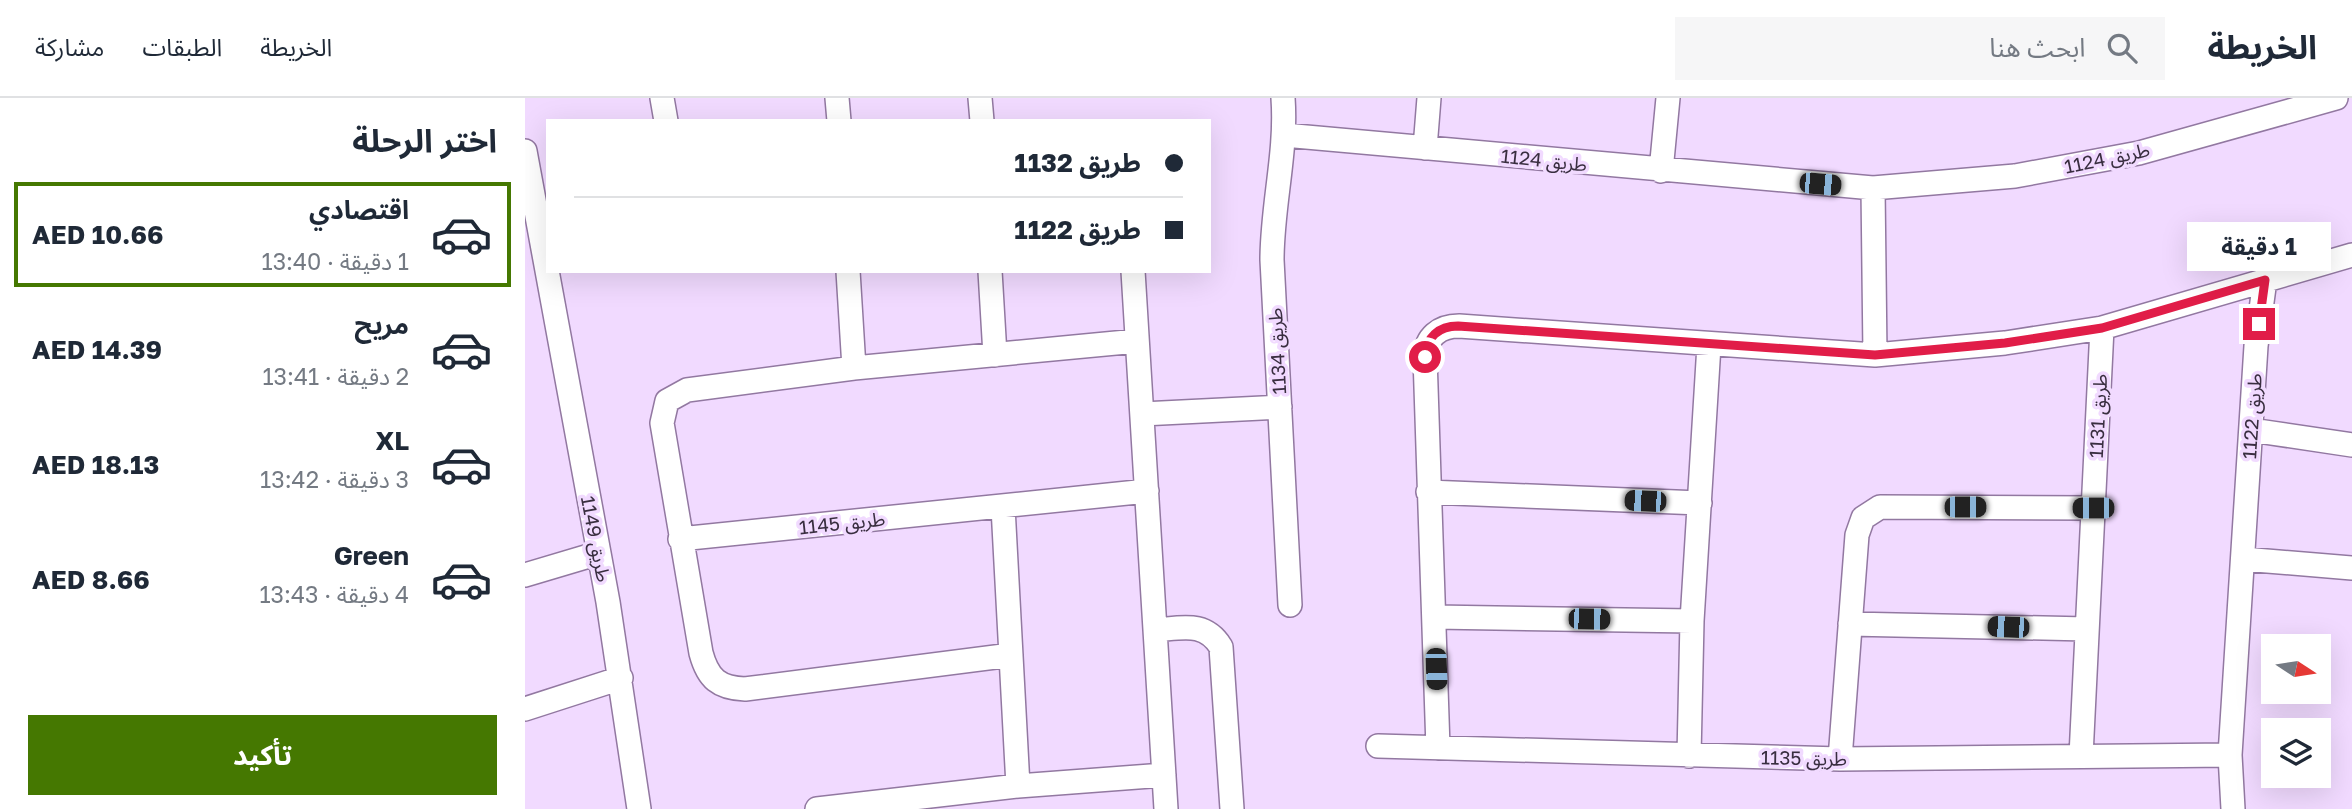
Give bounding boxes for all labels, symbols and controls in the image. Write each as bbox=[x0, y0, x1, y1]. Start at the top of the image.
search box bbox=[1675, 17, 2165, 80]
text: الخريطة bbox=[2207, 27, 2317, 66]
icon: search bbox=[2103, 29, 2141, 67]
text: مشاركة bbox=[35, 32, 104, 61]
text: الطبقات bbox=[142, 32, 222, 61]
text: الخريطة bbox=[260, 32, 332, 61]
text: ابحث هنا bbox=[1989, 32, 2085, 63]
text: اختر الرحلة bbox=[352, 121, 497, 159]
street label: طريق 1124 bbox=[2062, 137, 2152, 179]
street label: طريق 1124 bbox=[1500, 144, 1588, 176]
text: طريق 1132 bbox=[1014, 147, 1141, 178]
car bbox=[1799, 172, 1842, 196]
text: اقتصادي bbox=[309, 194, 409, 225]
icon: car bbox=[430, 203, 493, 266]
text: طريق 1122 bbox=[1014, 214, 1141, 245]
text: AED 10.66 bbox=[32, 219, 163, 250]
callout: 1 دقيقة bbox=[2187, 222, 2331, 272]
text: 1 دقيقة bbox=[2221, 232, 2297, 260]
text: 1 دقيقة · 13:40 bbox=[261, 247, 409, 275]
street label: طريق 1134 bbox=[1263, 307, 1291, 395]
route end bbox=[2243, 308, 2275, 340]
text: مريح bbox=[354, 309, 409, 340]
icon: car bbox=[430, 318, 493, 381]
text: AED 14.39 bbox=[32, 334, 162, 365]
route start bbox=[1409, 341, 1441, 373]
text: 2 دقيقة · 13:41 bbox=[262, 362, 409, 390]
street label: طريق 1122 bbox=[2237, 372, 2267, 460]
street label: طريق 1131 bbox=[2084, 373, 2112, 459]
text: XL bbox=[375, 425, 409, 456]
icon: car bbox=[430, 433, 493, 496]
text: AED 18.13 bbox=[32, 449, 159, 480]
text: 3 دقيقة · 13:42 bbox=[260, 465, 409, 493]
car bbox=[1624, 490, 1667, 512]
street label: طريق 1149 bbox=[576, 494, 616, 584]
car bbox=[1945, 497, 1987, 518]
car bbox=[2073, 498, 2115, 519]
street label: طريق 1145 bbox=[798, 507, 886, 539]
text: Green bbox=[334, 540, 409, 571]
icon: car bbox=[430, 548, 493, 611]
text: AED 8.66 bbox=[32, 564, 150, 595]
text: 4 دقيقة · 13:43 bbox=[259, 580, 409, 608]
car bbox=[1568, 608, 1611, 630]
car bbox=[1987, 616, 2030, 638]
north arrow bbox=[2261, 634, 2331, 704]
map controls bbox=[2261, 634, 2331, 788]
car bbox=[1425, 648, 1448, 690]
button: تأكيد bbox=[28, 715, 497, 795]
button: layers bbox=[2261, 718, 2331, 788]
street label: طريق 1135 bbox=[1761, 745, 1847, 771]

